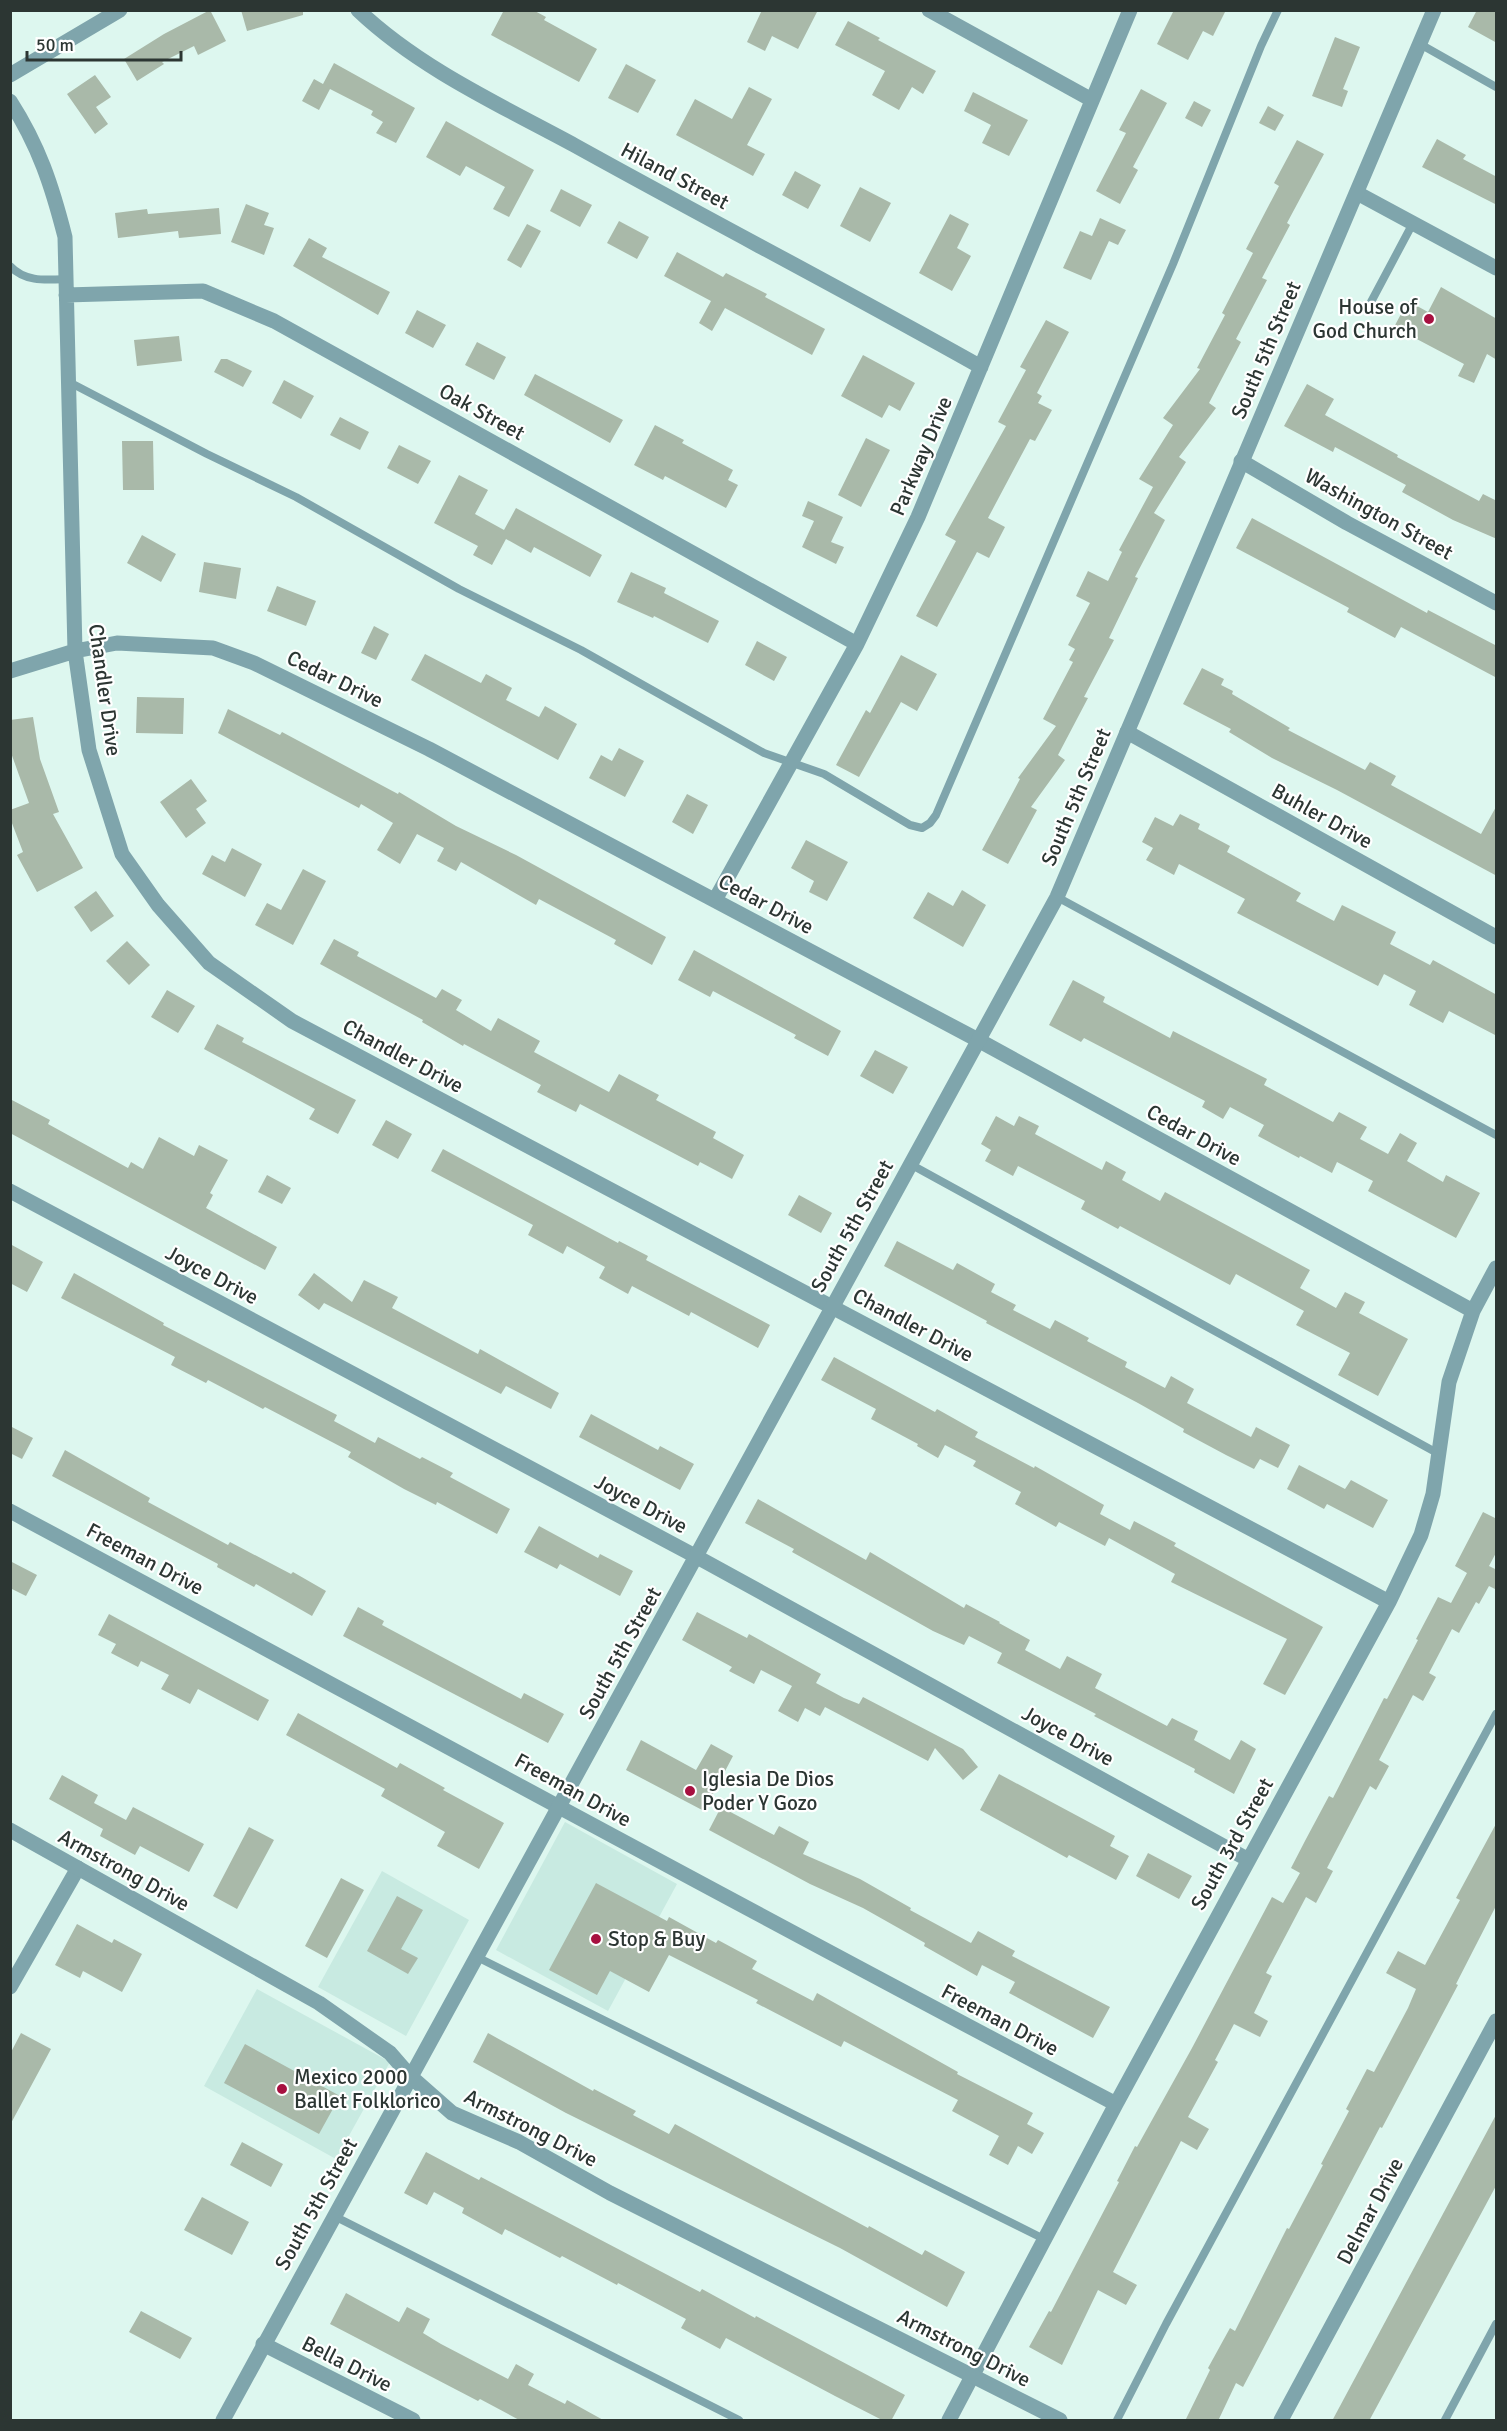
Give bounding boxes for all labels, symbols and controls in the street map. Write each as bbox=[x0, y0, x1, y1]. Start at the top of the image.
scale bar bbox=[27, 24, 182, 62]
text: 50 m bbox=[36, 34, 74, 56]
street label: Hiland Street bbox=[617, 137, 733, 215]
street label: South 5th Street bbox=[1225, 277, 1307, 423]
place label: House of God Church bbox=[1313, 294, 1418, 344]
marker: House of God Church bbox=[1422, 312, 1436, 326]
street label: Oak Street bbox=[435, 378, 529, 446]
street label: Parkway Drive bbox=[884, 392, 958, 520]
street label: Washington Street bbox=[1300, 463, 1458, 565]
street label: Chandler Drive bbox=[83, 622, 127, 758]
street label: Cedar Drive bbox=[283, 644, 387, 714]
street label: South 5th Street bbox=[1035, 724, 1117, 870]
street label: Buhler Drive bbox=[1267, 778, 1377, 854]
street label: Cedar Drive bbox=[714, 868, 818, 940]
street label: Chandler Drive bbox=[338, 1013, 468, 1099]
street label: Cedar Drive bbox=[1142, 1098, 1246, 1172]
street label: South 5th Street bbox=[805, 1155, 899, 1297]
street label: Joyce Drive bbox=[161, 1240, 263, 1310]
street label: Chandler Drive bbox=[848, 1282, 978, 1368]
street label: Joyce Drive bbox=[590, 1469, 692, 1539]
street label: Freeman Drive bbox=[82, 1517, 208, 1601]
street label: South 5th Street bbox=[573, 1582, 667, 1724]
street label: Joyce Drive bbox=[1017, 1700, 1119, 1772]
street label: Freeman Drive bbox=[510, 1747, 636, 1833]
place label: Iglesia De Dios Poder Y Gozo bbox=[702, 1766, 834, 1816]
street label: South 3rd Street bbox=[1185, 1773, 1279, 1915]
marker: Iglesia De Dios Poder Y Gozo bbox=[683, 1784, 697, 1798]
street label: Armstrong Drive bbox=[54, 1823, 194, 1917]
place label: Stop & Buy bbox=[608, 1926, 705, 1952]
marker: Stop & Buy bbox=[589, 1932, 603, 1946]
street label: Freeman Drive bbox=[937, 1978, 1063, 2062]
place label: Mexico 2000 Ballet Folklorico bbox=[294, 2064, 441, 2114]
marker: Mexico 2000 Ballet Folklorico bbox=[275, 2082, 289, 2096]
street label: Armstrong Drive bbox=[460, 2083, 602, 2173]
street label: South 5th Street bbox=[269, 2133, 363, 2275]
street label: Delmar Drive bbox=[1331, 2153, 1409, 2269]
street label: Armstrong Drive bbox=[893, 2303, 1035, 2393]
street label: Bella Drive bbox=[298, 2330, 396, 2398]

